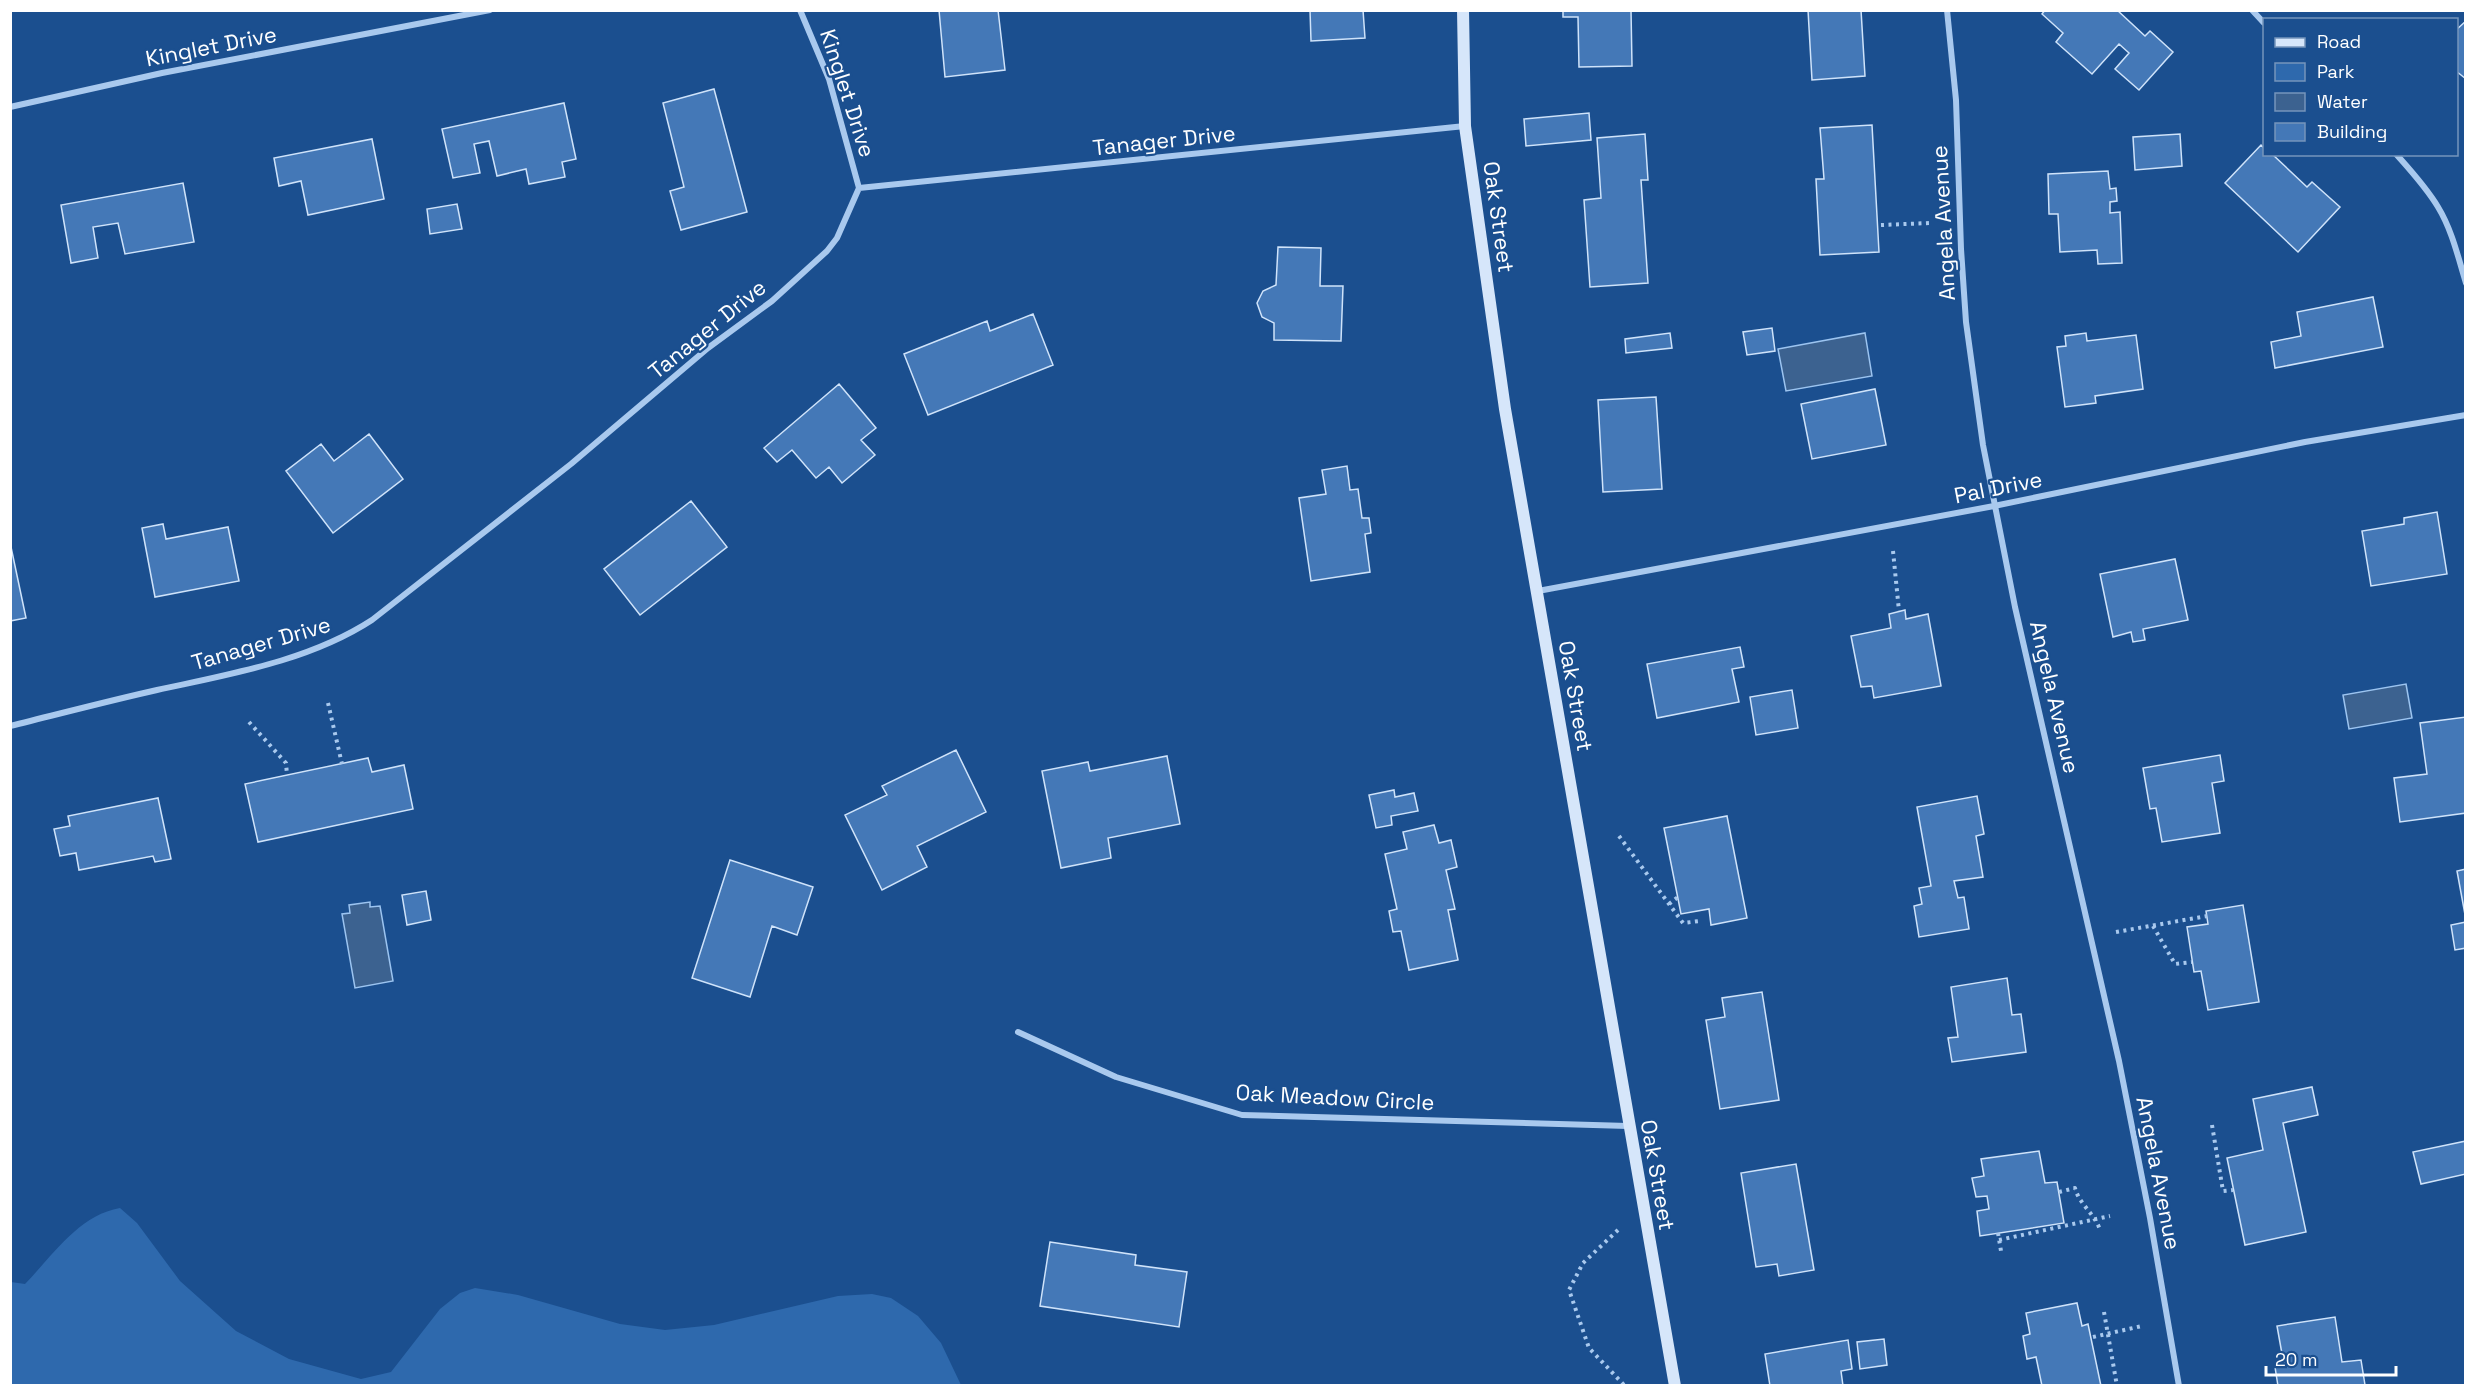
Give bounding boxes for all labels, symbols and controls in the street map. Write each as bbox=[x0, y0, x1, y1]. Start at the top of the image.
legend bbox=[2263, 18, 2458, 156]
street label: Kinglet Drive bbox=[143, 20, 279, 72]
street label: Kinglet Drive bbox=[814, 25, 882, 161]
text: Road bbox=[2317, 30, 2361, 53]
text: Park bbox=[2317, 60, 2355, 83]
text: Water bbox=[2317, 90, 2368, 113]
street label: Tanager Drive bbox=[1091, 119, 1237, 161]
text: Building bbox=[2317, 120, 2387, 143]
street label: Angela Avenue bbox=[1925, 145, 1961, 301]
street label: Oak Street bbox=[1477, 160, 1521, 274]
street label: Tanager Drive bbox=[643, 273, 771, 385]
street label: Pal Drive bbox=[1951, 465, 2045, 509]
street label: Tanager Drive bbox=[188, 610, 334, 676]
street label: Angela Avenue bbox=[2024, 618, 2086, 776]
street label: Oak Street bbox=[1552, 638, 1600, 754]
street label: Oak Meadow Circle bbox=[1235, 1078, 1435, 1116]
street label: Angela Avenue bbox=[2130, 1094, 2188, 1252]
street label: Oak Street bbox=[1634, 1117, 1682, 1233]
scale bar bbox=[2266, 1339, 2396, 1377]
text: 20 m bbox=[2275, 1348, 2318, 1371]

